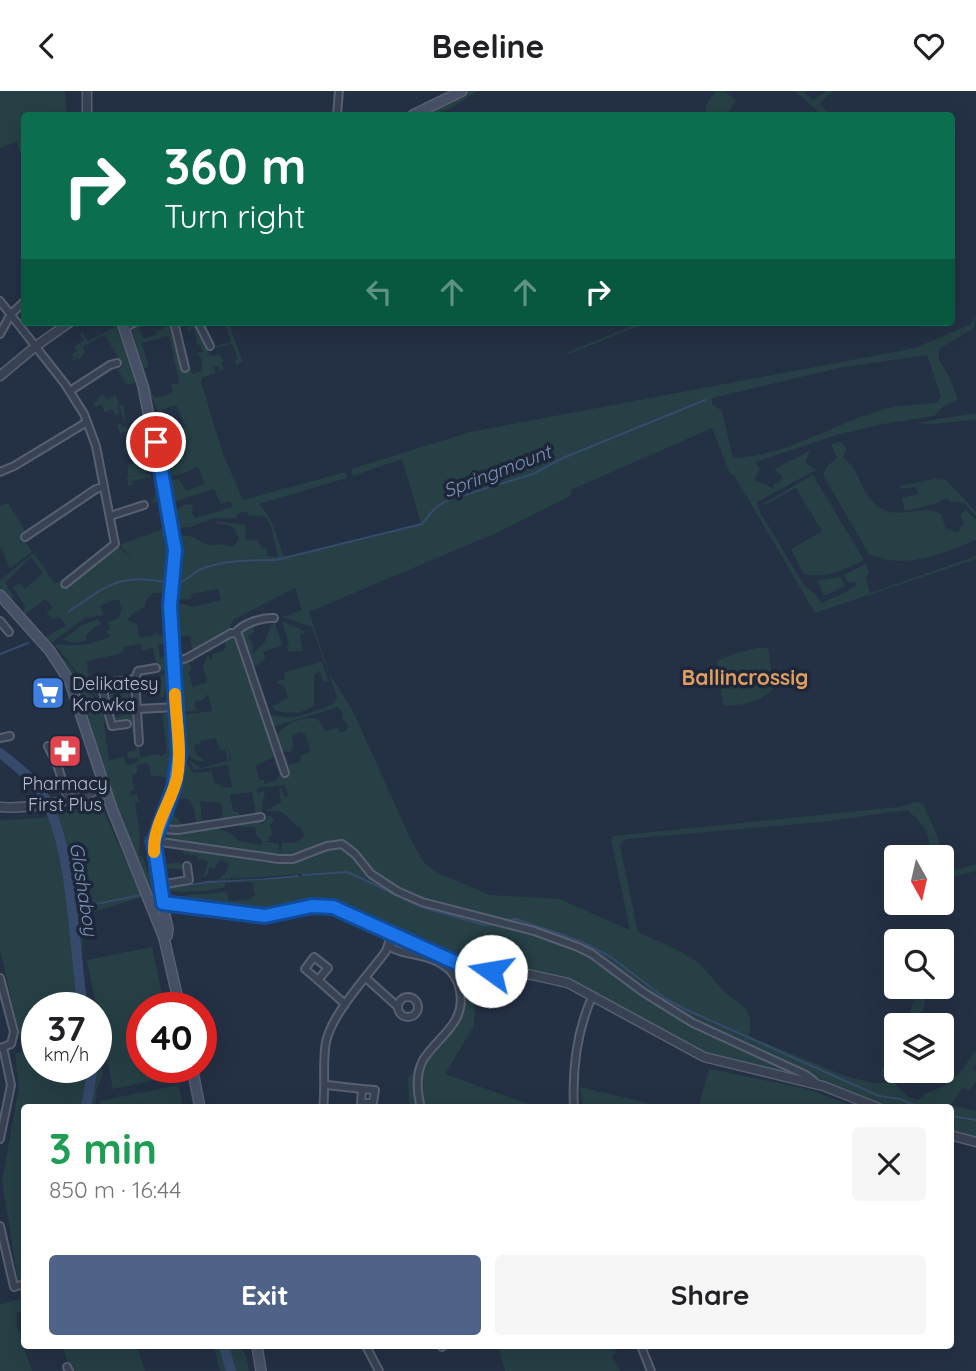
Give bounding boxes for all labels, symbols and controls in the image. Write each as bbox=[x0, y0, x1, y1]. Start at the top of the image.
text: Beeline bbox=[432, 26, 544, 66]
icon: back bbox=[28, 27, 66, 65]
icon: heart bbox=[910, 27, 948, 65]
text: 360 m bbox=[164, 135, 306, 196]
icon: right bbox=[49, 140, 140, 231]
text: Turn right bbox=[164, 196, 305, 236]
icon: left bbox=[360, 273, 398, 311]
icon: ahead bbox=[433, 273, 471, 311]
icon: ahead bbox=[506, 273, 544, 311]
icon: right bbox=[579, 273, 617, 311]
pin bbox=[126, 412, 186, 472]
icon: arrive bbox=[137, 423, 175, 461]
water label: Springmount bbox=[440, 439, 557, 503]
district label: Ballincrossig bbox=[681, 664, 809, 690]
place label: Delikatesy Krowka bbox=[72, 672, 159, 716]
supermarket icon: Delikatesy Krowka bbox=[29, 674, 67, 712]
pharmacy icon: Pharmacy First Plus bbox=[46, 732, 84, 770]
place label: Pharmacy First Plus bbox=[22, 772, 108, 816]
water label: Glashaboy bbox=[65, 841, 103, 939]
north arrow bbox=[884, 845, 954, 915]
map controls bbox=[884, 845, 954, 1083]
button: search bbox=[884, 929, 954, 999]
position arrow bbox=[454, 934, 528, 1008]
speed limit sign: 40 bbox=[126, 992, 217, 1083]
text: 37 bbox=[47, 1006, 86, 1050]
button: layers bbox=[884, 1013, 954, 1083]
text: km/h bbox=[44, 1043, 89, 1066]
text: 3 min bbox=[49, 1122, 157, 1175]
button: close bbox=[852, 1127, 926, 1201]
text: 850 m · 16:44 bbox=[49, 1175, 181, 1204]
button: Exit bbox=[49, 1255, 481, 1335]
button: Share bbox=[495, 1255, 926, 1335]

